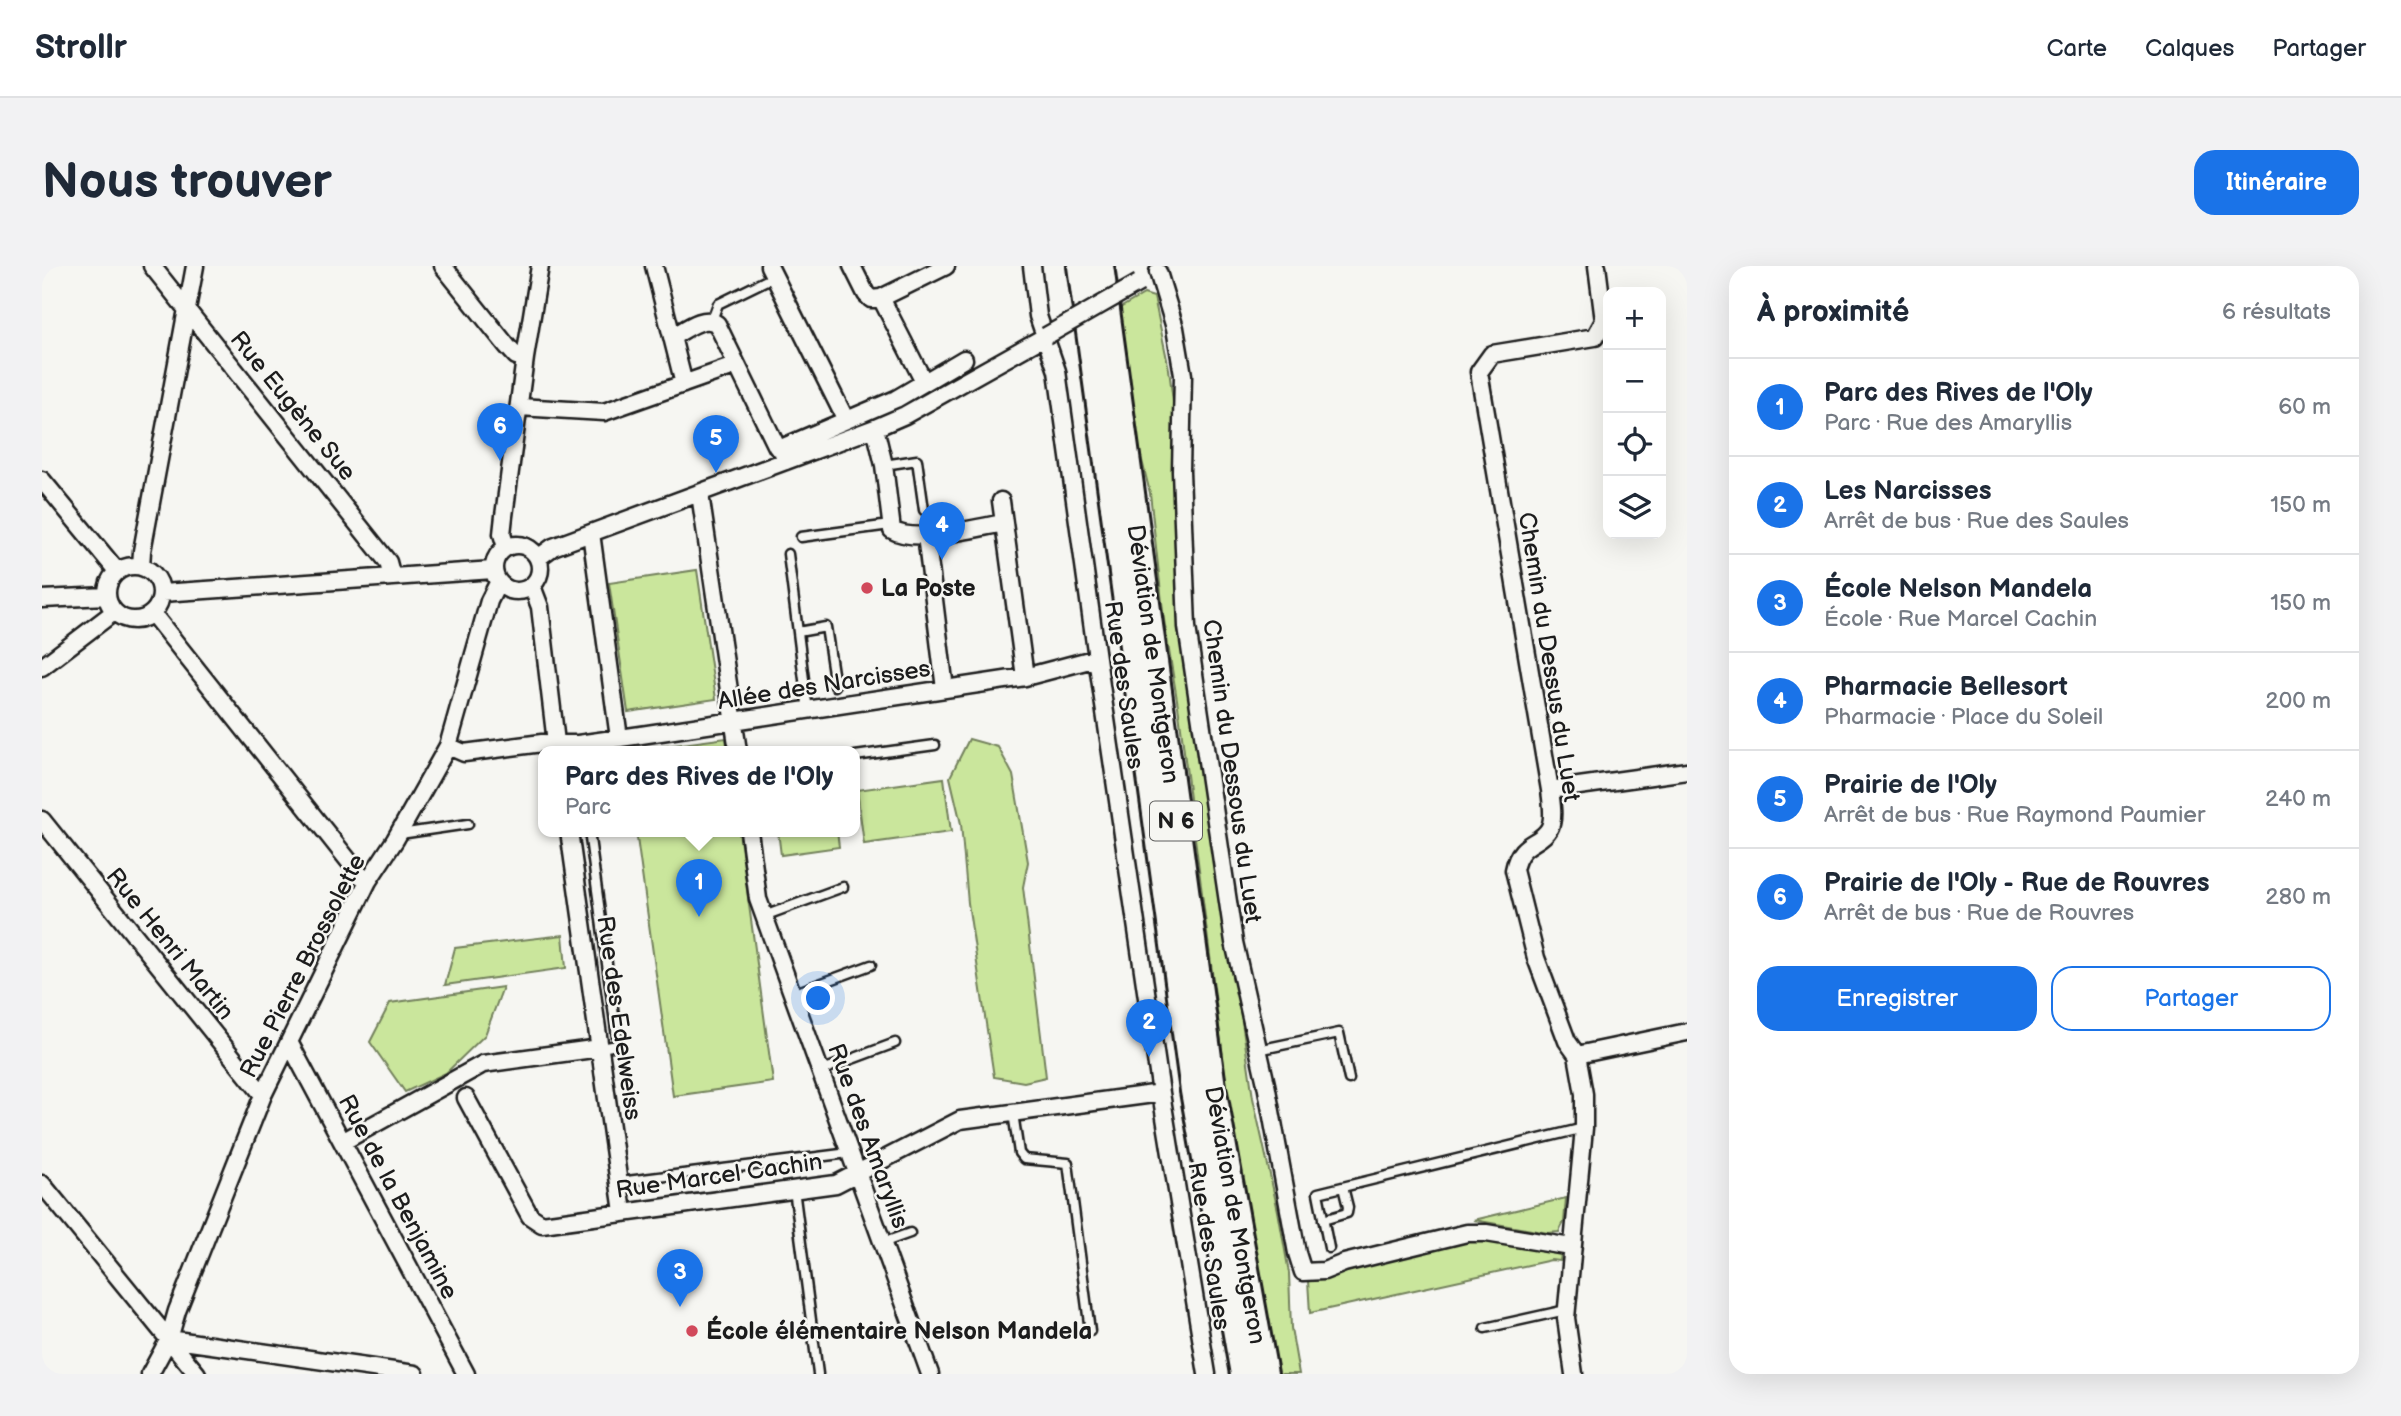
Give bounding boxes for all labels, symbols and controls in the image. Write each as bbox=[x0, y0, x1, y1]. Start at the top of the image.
text: Strollr bbox=[35, 28, 127, 68]
text: Carte bbox=[2047, 34, 2107, 63]
text: Calques bbox=[2145, 34, 2234, 63]
text: Partager bbox=[2272, 34, 2366, 63]
button: Itinéraire bbox=[2194, 150, 2359, 215]
text: Nous trouver bbox=[42, 153, 332, 212]
map controls bbox=[1603, 287, 1666, 539]
button: + bbox=[1603, 287, 1666, 350]
text: À proximité bbox=[1757, 294, 1909, 330]
text: 6 résultats bbox=[2222, 298, 2331, 326]
street label: Rue Eugène Sue bbox=[224, 325, 362, 487]
button: − bbox=[1603, 350, 1666, 413]
text: Parc des Rives de l'Oly bbox=[1824, 378, 2093, 409]
text: 1 bbox=[1775, 393, 1785, 421]
text: 60 m bbox=[2278, 393, 2331, 421]
pin: 6 bbox=[477, 403, 523, 461]
text: Parc · Rue des Amaryllis bbox=[1824, 409, 2072, 437]
button: locate bbox=[1603, 413, 1666, 476]
pin: 5 bbox=[693, 415, 739, 473]
button: layers bbox=[1603, 476, 1666, 539]
text: Les Narcisses bbox=[1824, 476, 1991, 507]
text: 2 bbox=[1773, 491, 1787, 519]
text: 150 m bbox=[2270, 491, 2331, 519]
pin: 4 bbox=[919, 502, 965, 560]
text: Arrêt de bus · Rue des Saules bbox=[1824, 507, 2129, 535]
street label: Chemin du Dessus du Luet bbox=[1512, 510, 1586, 805]
street label: Déviation de Montgeron bbox=[1120, 523, 1186, 785]
place label: La Poste bbox=[881, 574, 976, 603]
text: École Nelson Mandela bbox=[1824, 574, 2092, 605]
marker: La Poste bbox=[859, 580, 875, 596]
text: 3 bbox=[1773, 589, 1787, 617]
text: 150 m bbox=[2270, 589, 2331, 617]
street label: Rue des Saules bbox=[1098, 599, 1150, 771]
text: École · Rue Marcel Cachin bbox=[1824, 605, 2097, 633]
street label: Chemin du Dessous du Luet bbox=[1196, 617, 1268, 925]
street label: Allée des Narcisses bbox=[716, 654, 932, 716]
text: Pharmacie Bellesort bbox=[1824, 672, 2068, 703]
text: 4 bbox=[1773, 687, 1787, 715]
text: 200 m bbox=[2265, 687, 2331, 715]
text: Pharmacie · Place du Soleil bbox=[1824, 703, 2103, 731]
popup bbox=[538, 746, 860, 837]
text: Parc des Rives de l'Oly bbox=[565, 762, 833, 793]
text: Prairie de l'Oly bbox=[1824, 770, 1997, 801]
text: 5 bbox=[1773, 785, 1787, 813]
text: 240 m bbox=[2265, 785, 2331, 813]
text: Parc bbox=[565, 793, 611, 821]
text: Arrêt de bus · Rue Raymond Paumier bbox=[1824, 801, 2205, 829]
road number: N 6 bbox=[1150, 802, 1202, 841]
street label: Rue Pierre Brossolette bbox=[234, 849, 372, 1083]
pin: 1 bbox=[676, 859, 722, 917]
street label: Rue Henri Martin bbox=[100, 862, 240, 1026]
text: Prairie de l'Oly - Rue de Rouvres bbox=[1824, 868, 2209, 899]
text: 6 bbox=[1773, 883, 1787, 911]
text: 280 m bbox=[2265, 883, 2331, 911]
text: Arrêt de bus · Rue de Rouvres bbox=[1824, 899, 2134, 927]
street label: Rue des Edelweiss bbox=[590, 914, 648, 1122]
button: Enregistrer bbox=[1757, 966, 2037, 1031]
button: Partager bbox=[2051, 966, 2331, 1031]
your location bbox=[801, 981, 835, 1015]
pin: 2 bbox=[1126, 999, 1172, 1057]
street label: Rue des Amaryllis bbox=[821, 1040, 915, 1232]
street label: Déviation de Montgeron bbox=[1198, 1084, 1272, 1346]
street label: Rue de la Benjamine bbox=[332, 1090, 464, 1304]
street label: Rue Marcel Cachin bbox=[614, 1147, 824, 1205]
street label: Rue des Saules bbox=[1181, 1160, 1237, 1332]
pin: 3 bbox=[657, 1249, 703, 1307]
place label: École élémentaire Nelson Mandela bbox=[706, 1315, 1092, 1346]
marker: École élémentaire Nelson Mandela bbox=[684, 1323, 700, 1339]

